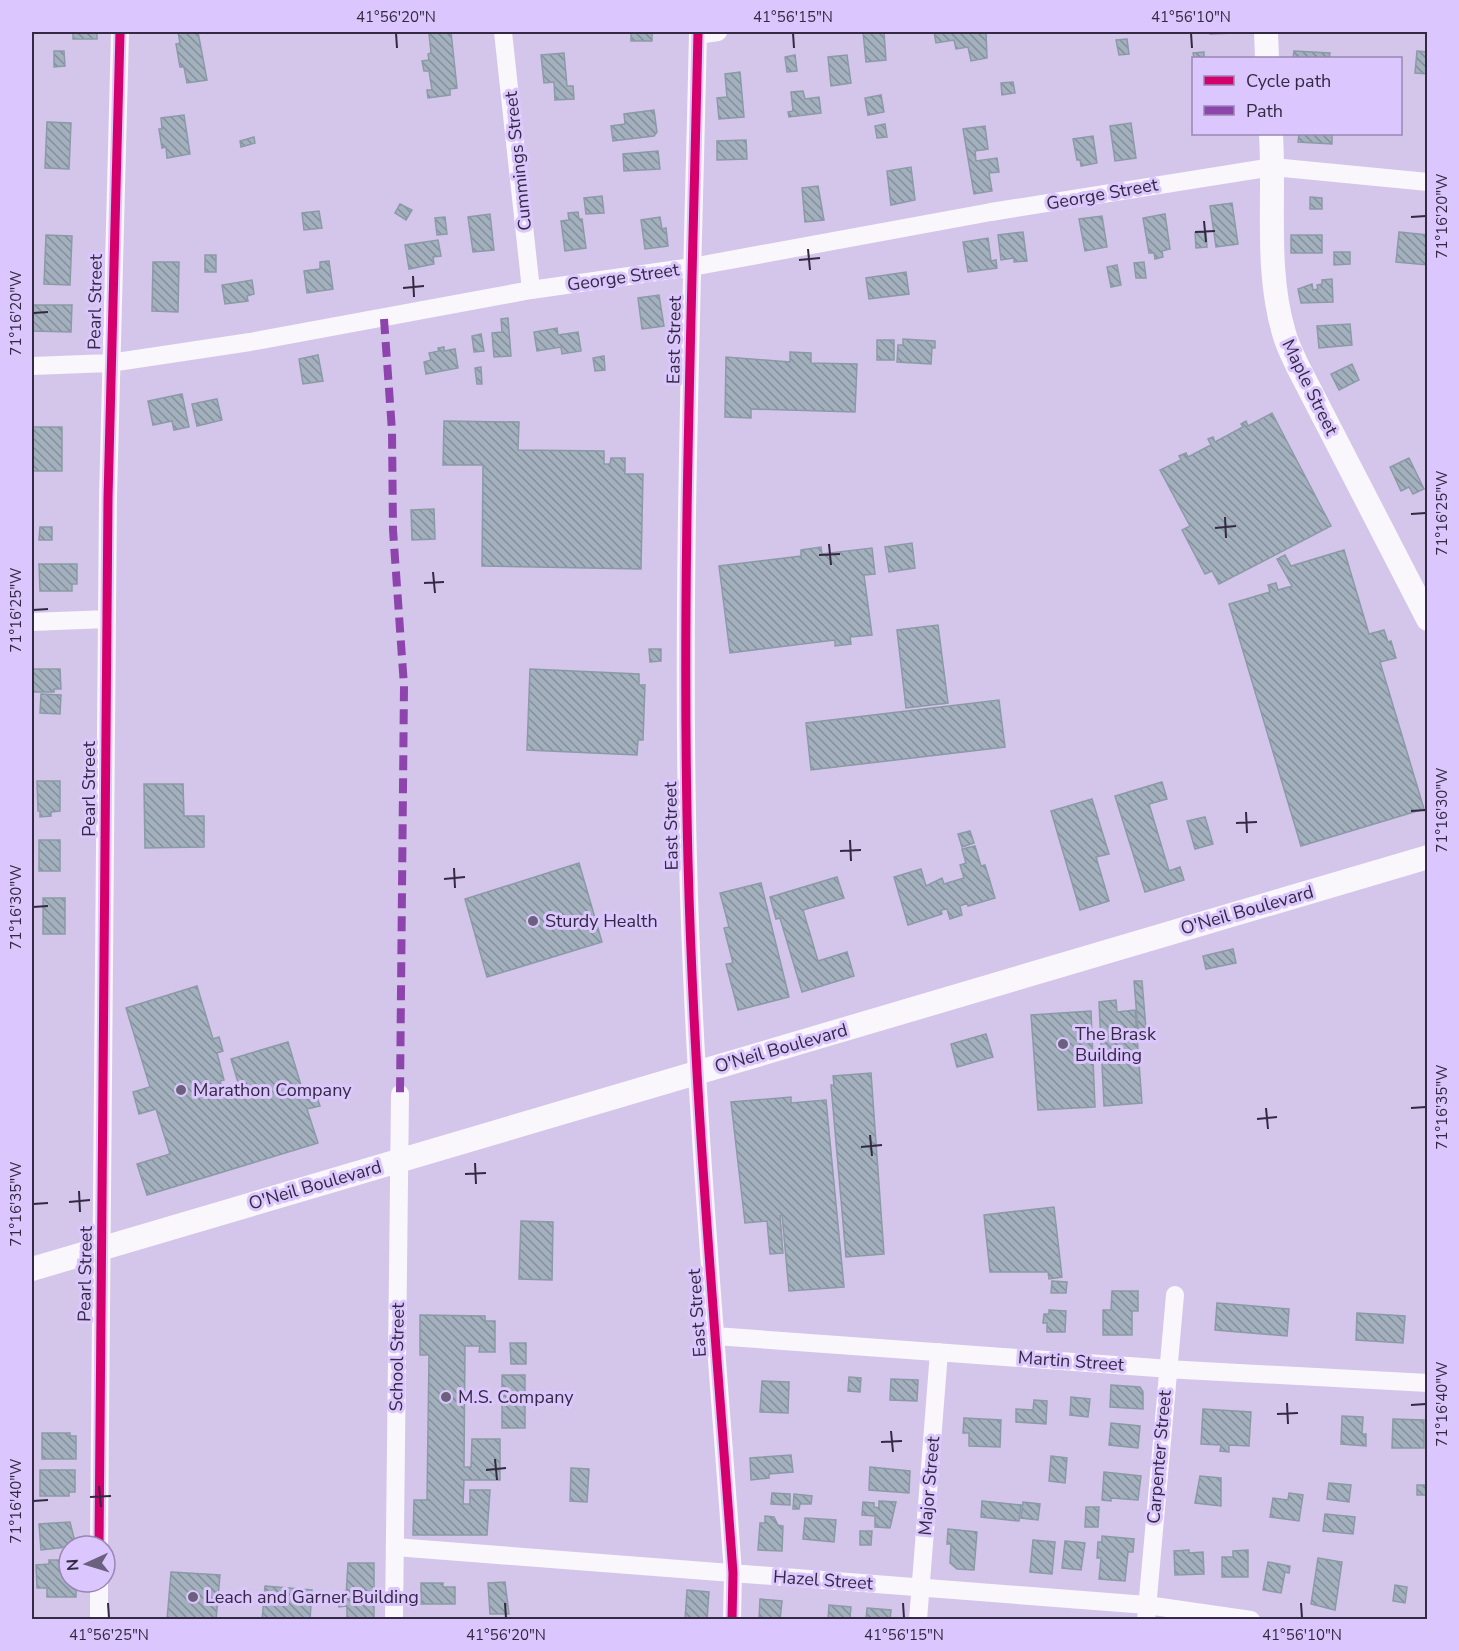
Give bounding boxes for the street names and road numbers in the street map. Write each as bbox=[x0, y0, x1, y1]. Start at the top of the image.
street label: Cummings Street bbox=[499, 89, 537, 232]
street label: George Street bbox=[1044, 172, 1160, 216]
street label: Pearl Street bbox=[82, 253, 108, 350]
street label: George Street bbox=[565, 257, 681, 297]
street label: East Street bbox=[661, 295, 687, 384]
street label: Maple Street bbox=[1276, 335, 1344, 440]
street label: Pearl Street bbox=[77, 740, 101, 837]
street label: East Street bbox=[658, 781, 684, 870]
street label: O'Neil Boulevard bbox=[1178, 880, 1316, 940]
street label: O'Neil Boulevard bbox=[712, 1018, 850, 1078]
street label: O'Neil Boulevard bbox=[246, 1155, 384, 1215]
street label: Pearl Street bbox=[72, 1225, 98, 1322]
street label: East Street bbox=[682, 1267, 712, 1358]
street label: School Street bbox=[384, 1302, 410, 1412]
street label: Martin Street bbox=[1017, 1345, 1126, 1377]
street label: Carpenter Street bbox=[1141, 1388, 1177, 1525]
street label: Major Street bbox=[913, 1435, 945, 1537]
street label: Hazel Street bbox=[772, 1565, 874, 1596]

